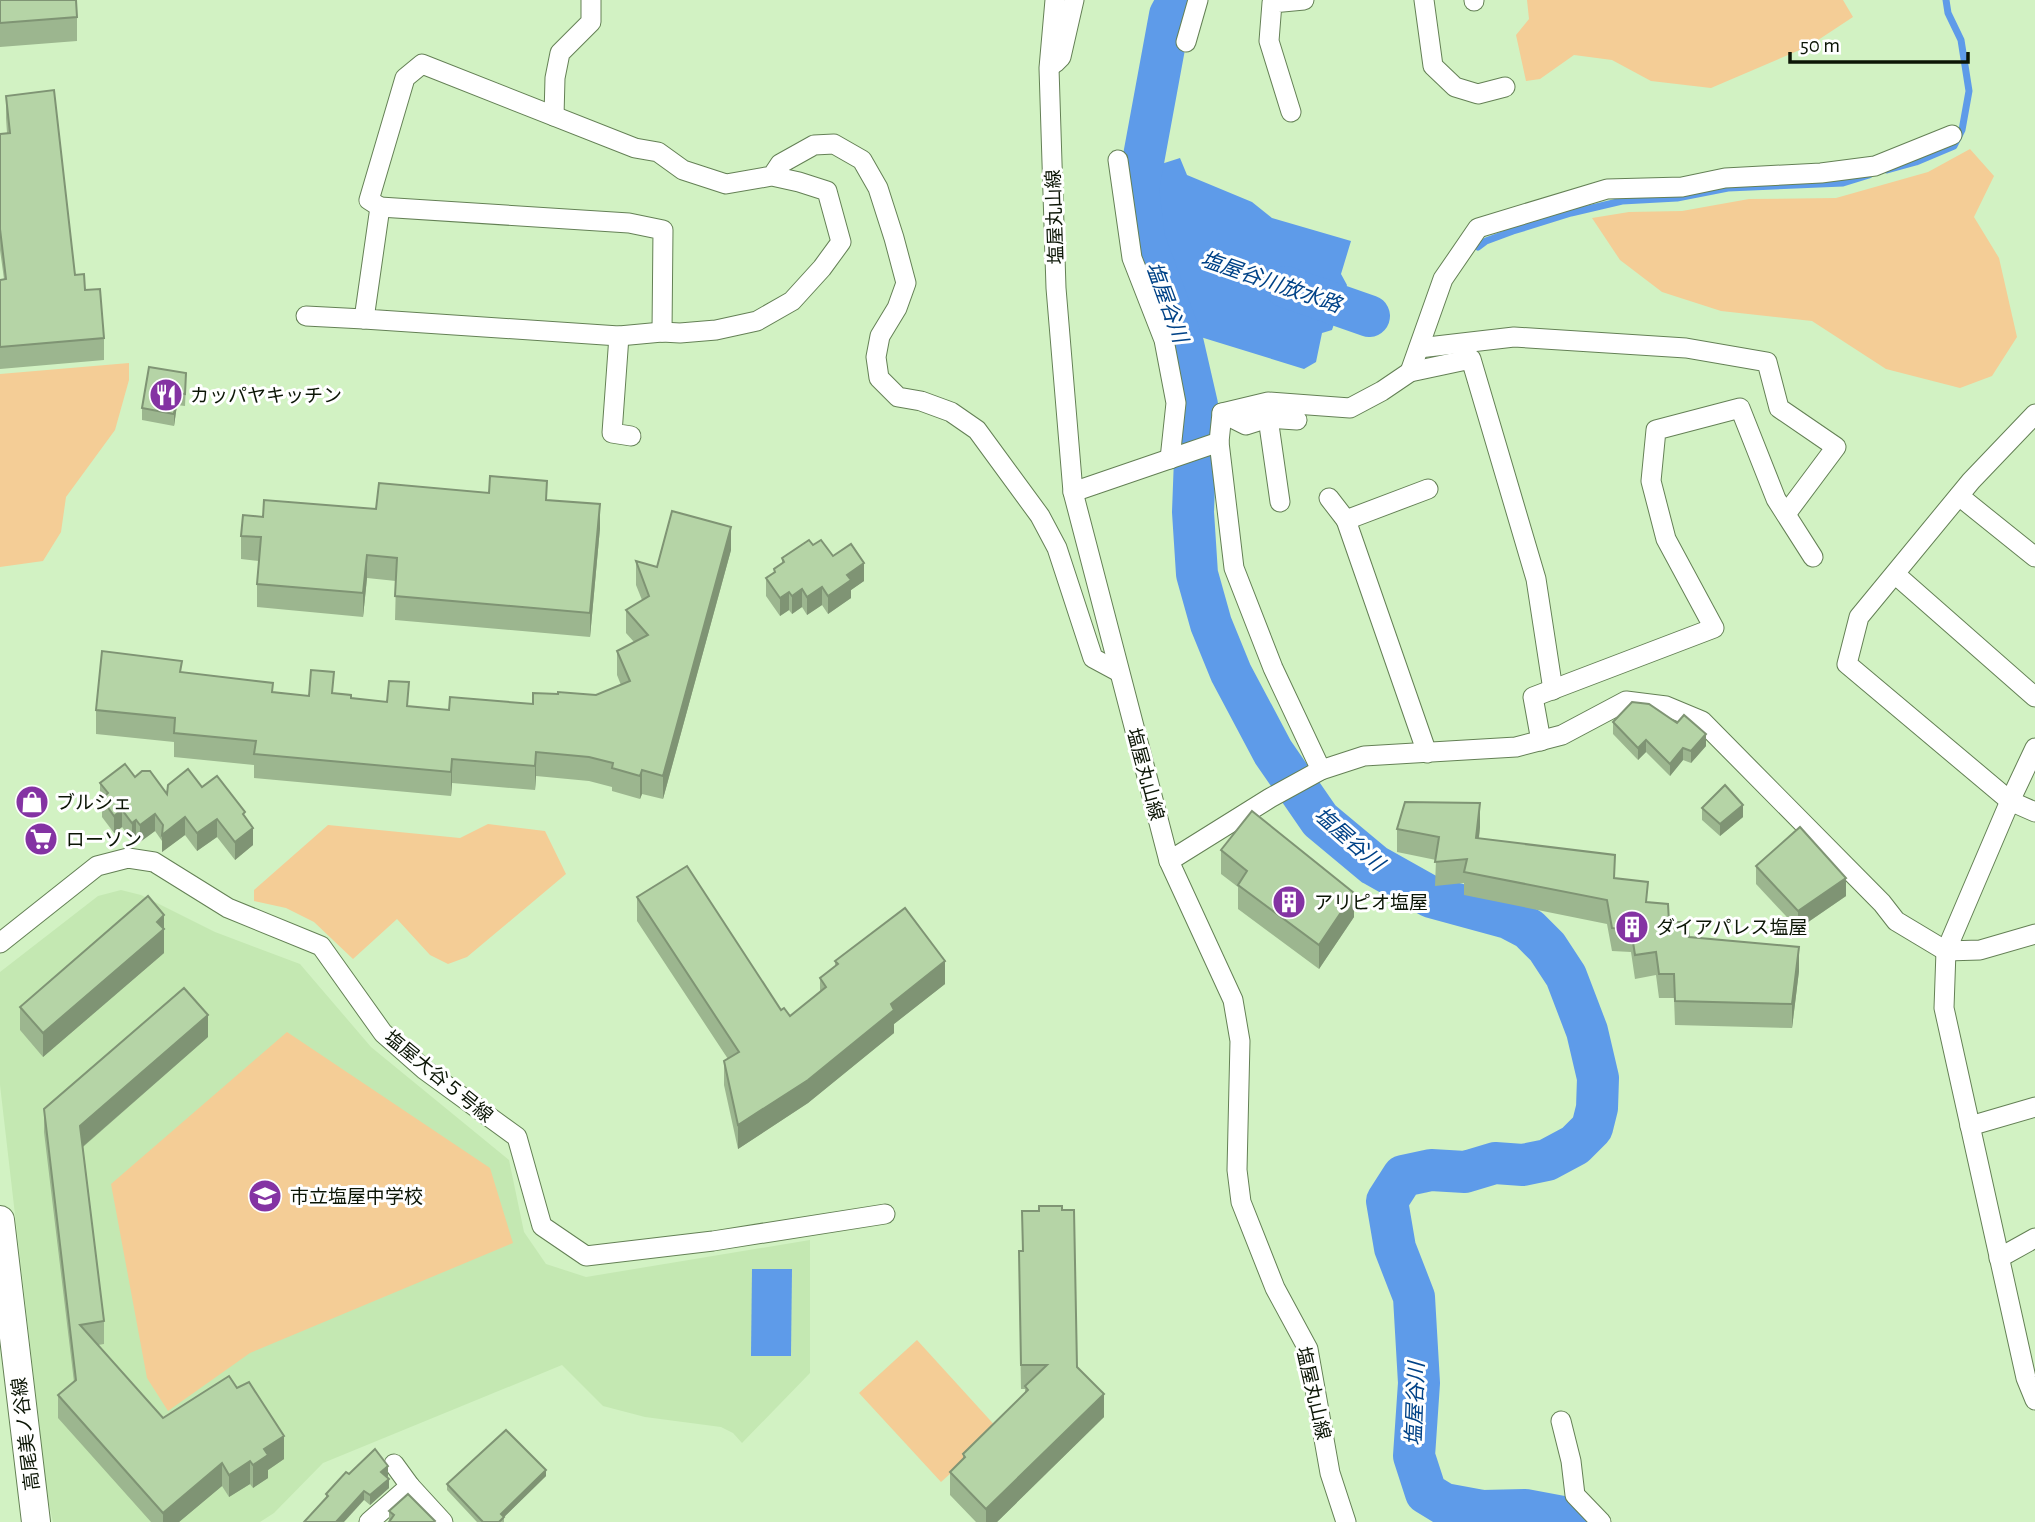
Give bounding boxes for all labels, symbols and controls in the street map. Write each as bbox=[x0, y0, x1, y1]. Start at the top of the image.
scale bar bbox=[1790, 21, 1968, 65]
text: 50 m bbox=[1800, 35, 1840, 56]
street label: 塩屋丸山線 bbox=[1042, 169, 1067, 265]
water label: 塩屋谷川放水路 bbox=[1198, 248, 1346, 317]
water label: 塩屋谷川 bbox=[1142, 259, 1192, 347]
restaurant icon: カッパヤキッチン bbox=[147, 376, 185, 414]
place label: カッパヤキッチン bbox=[190, 386, 342, 406]
street label: 塩屋丸山線 bbox=[1123, 726, 1168, 823]
shop icon: ブルシェ bbox=[13, 783, 51, 821]
place label: ブルシェ bbox=[56, 792, 132, 813]
water label: 塩屋谷川 bbox=[1310, 803, 1389, 876]
supermarket icon: ローソン bbox=[22, 820, 60, 858]
place label: ローソン bbox=[66, 831, 142, 850]
building icon: アリピオ塩屋 bbox=[1270, 883, 1308, 921]
place label: アリピオ塩屋 bbox=[1314, 892, 1428, 913]
building icon: ダイアパレス塩屋 bbox=[1613, 908, 1651, 946]
place label: ダイアパレス塩屋 bbox=[1656, 917, 1808, 938]
street label: 塩屋大谷５号線 bbox=[380, 1026, 497, 1126]
school or university icon: 市立塩屋中学校 bbox=[246, 1177, 284, 1215]
place label: 市立塩屋中学校 bbox=[290, 1186, 423, 1207]
street label: 塩屋丸山線 bbox=[1293, 1344, 1334, 1442]
water label: 塩屋谷川 bbox=[1403, 1360, 1428, 1446]
street label: 高尾美ノ谷線 bbox=[9, 1376, 43, 1492]

